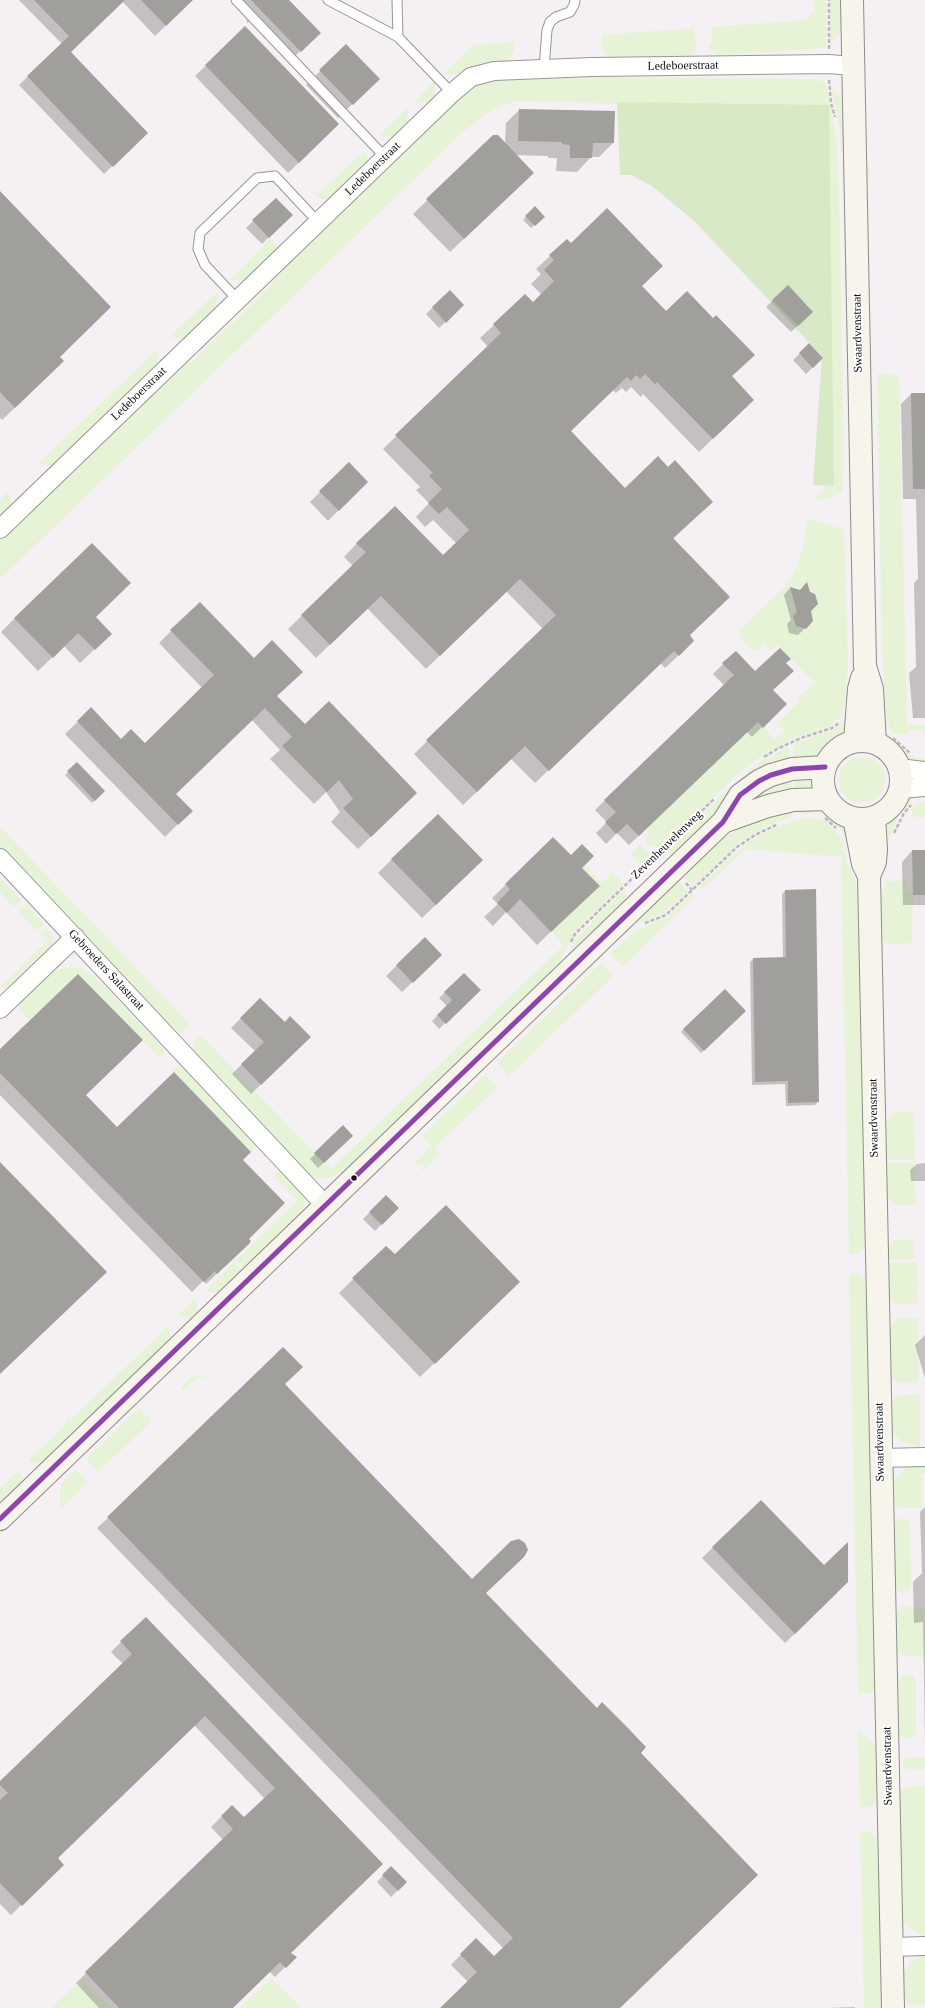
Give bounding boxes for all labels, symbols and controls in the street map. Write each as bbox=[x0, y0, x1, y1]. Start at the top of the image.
street label: Ledeboerstraat bbox=[647, 58, 719, 74]
street label: Ledeboerstraat bbox=[342, 139, 404, 199]
street label: Swaardvenstraat bbox=[850, 293, 866, 373]
street label: Ledeboerstraat bbox=[108, 364, 170, 424]
street label: Zevenheuvelenweg bbox=[628, 807, 706, 883]
street label: Gebroeders Salastraat bbox=[65, 927, 147, 1013]
street label: Swaardvenstraat bbox=[866, 1078, 882, 1158]
unlabelled marker bbox=[349, 1173, 359, 1183]
street label: Swaardvenstraat bbox=[872, 1402, 888, 1482]
street label: Swaardvenstraat bbox=[880, 1726, 896, 1806]

